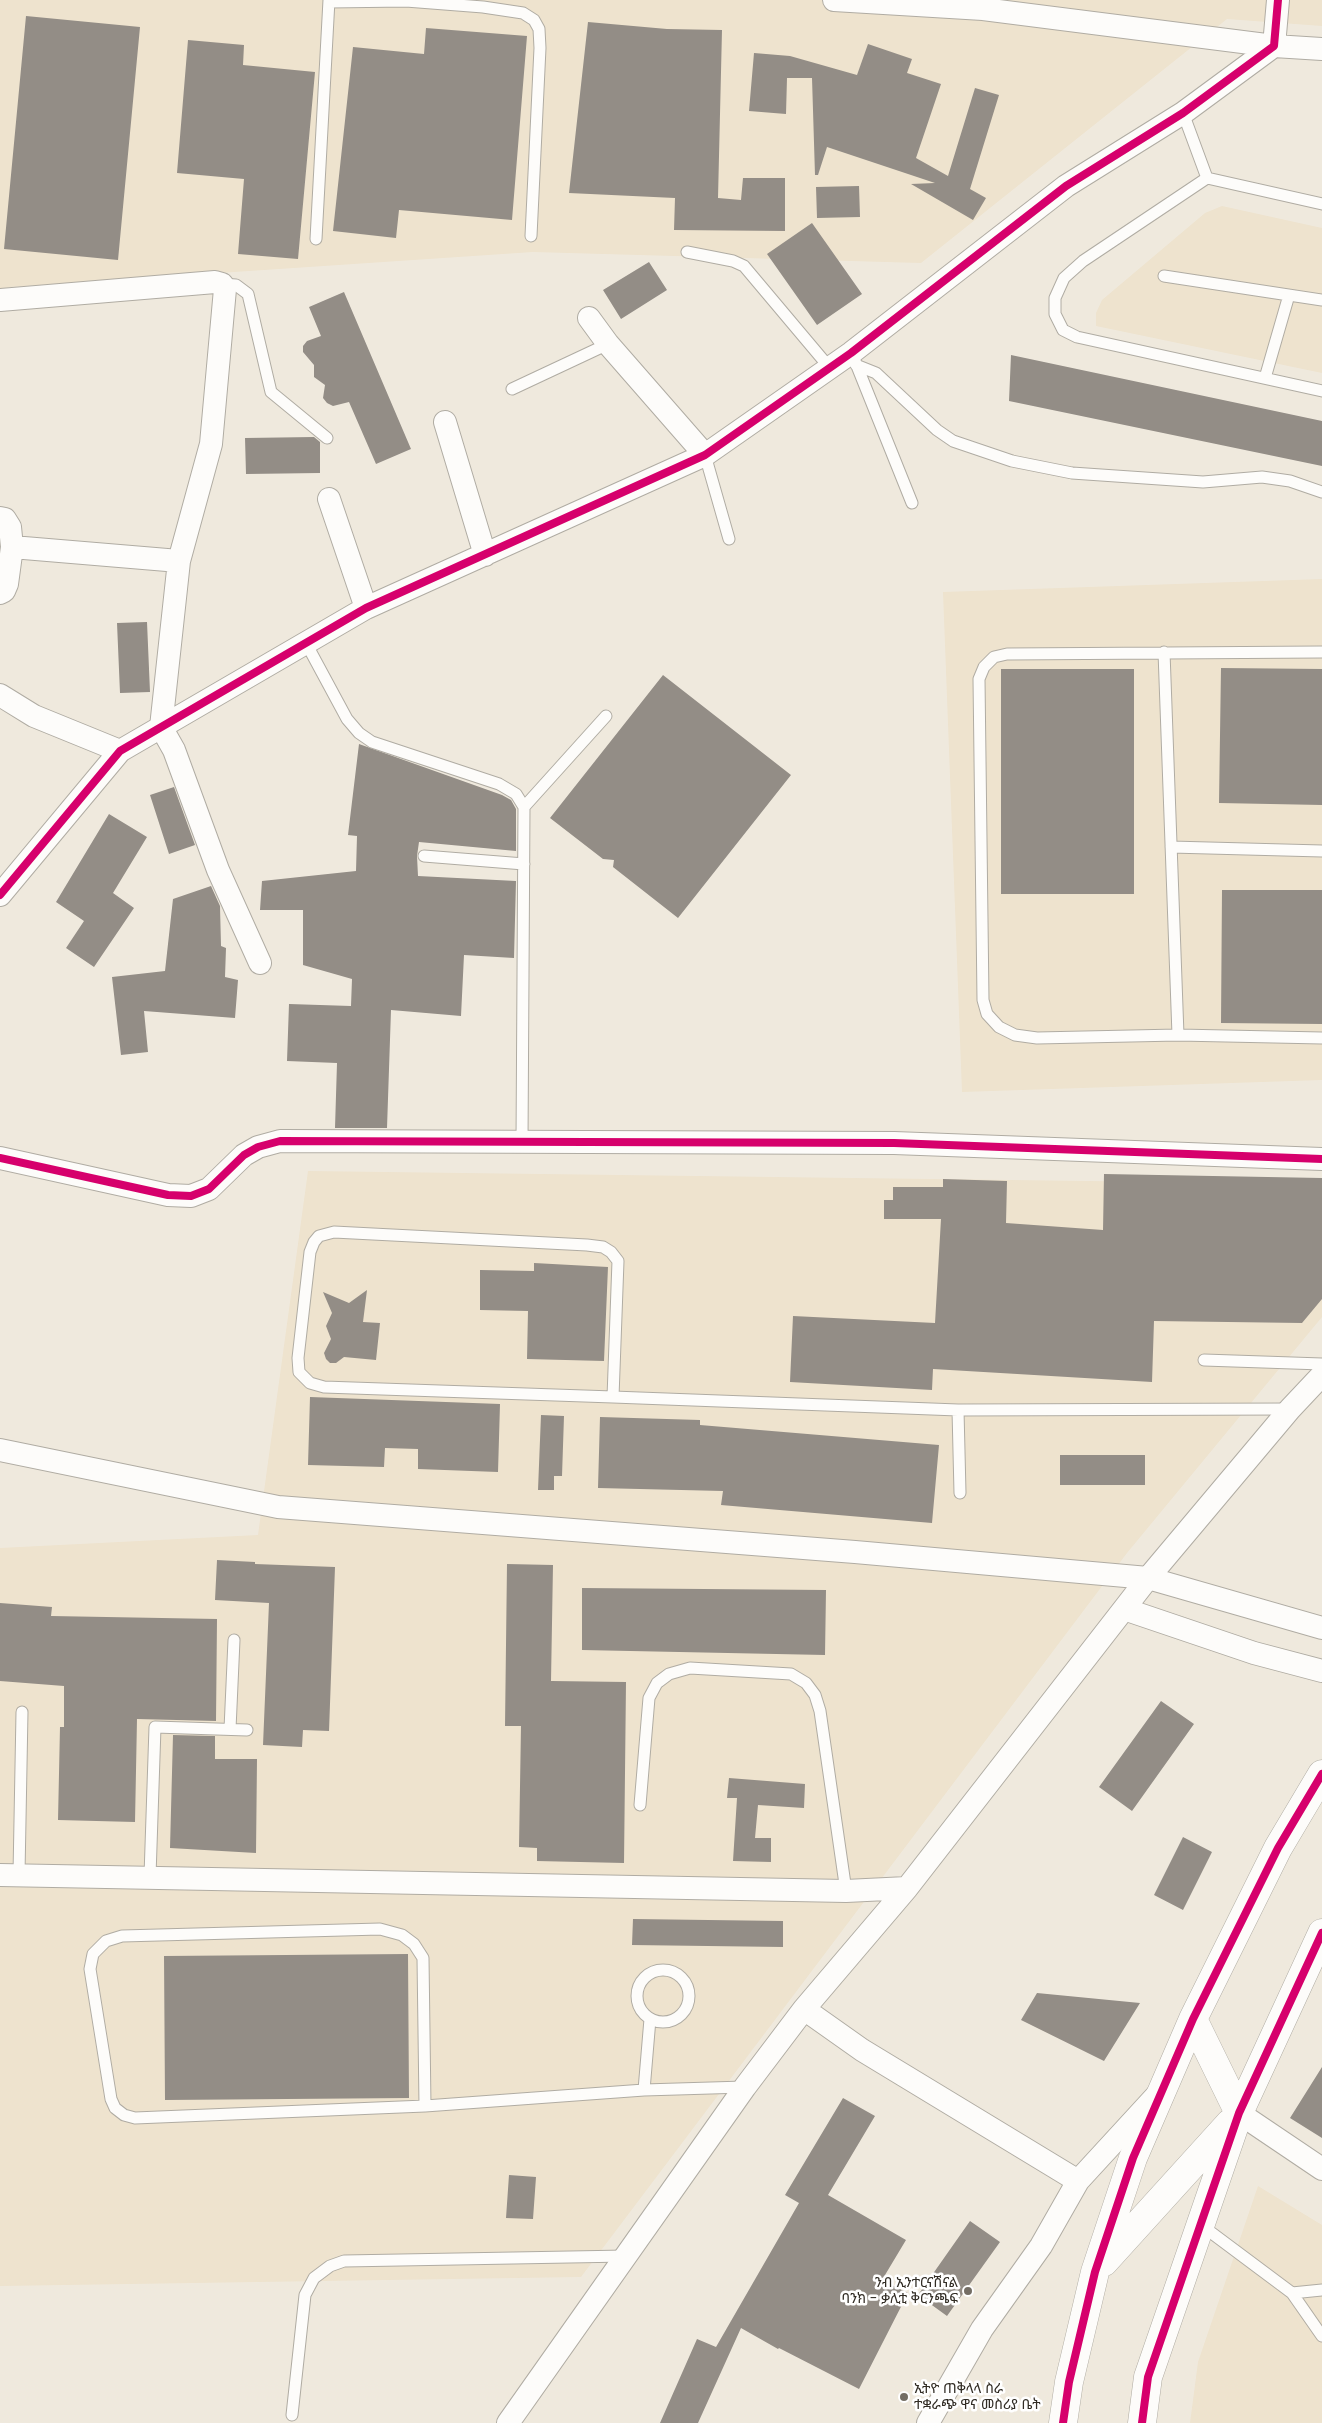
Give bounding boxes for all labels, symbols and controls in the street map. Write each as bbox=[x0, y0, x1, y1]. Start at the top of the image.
place label: ንብ ኢንተርናሽናል ባንክ - ቃሊቲ ቅርንጫፍ bbox=[842, 2275, 958, 2308]
marker: ንብ ኢንተርናሽናል ባንክ - ቃሊቲ ቅርንጫፍ bbox=[962, 2285, 974, 2297]
place label: ኢትዮ ጠቅላላ ስራ ተቋራጭ ዋና መስሪያ ቤት bbox=[914, 2381, 1041, 2414]
marker: ኢትዮ ጠቅላላ ስራ ተቋራጭ ዋና መስሪያ ቤት bbox=[898, 2391, 910, 2403]

